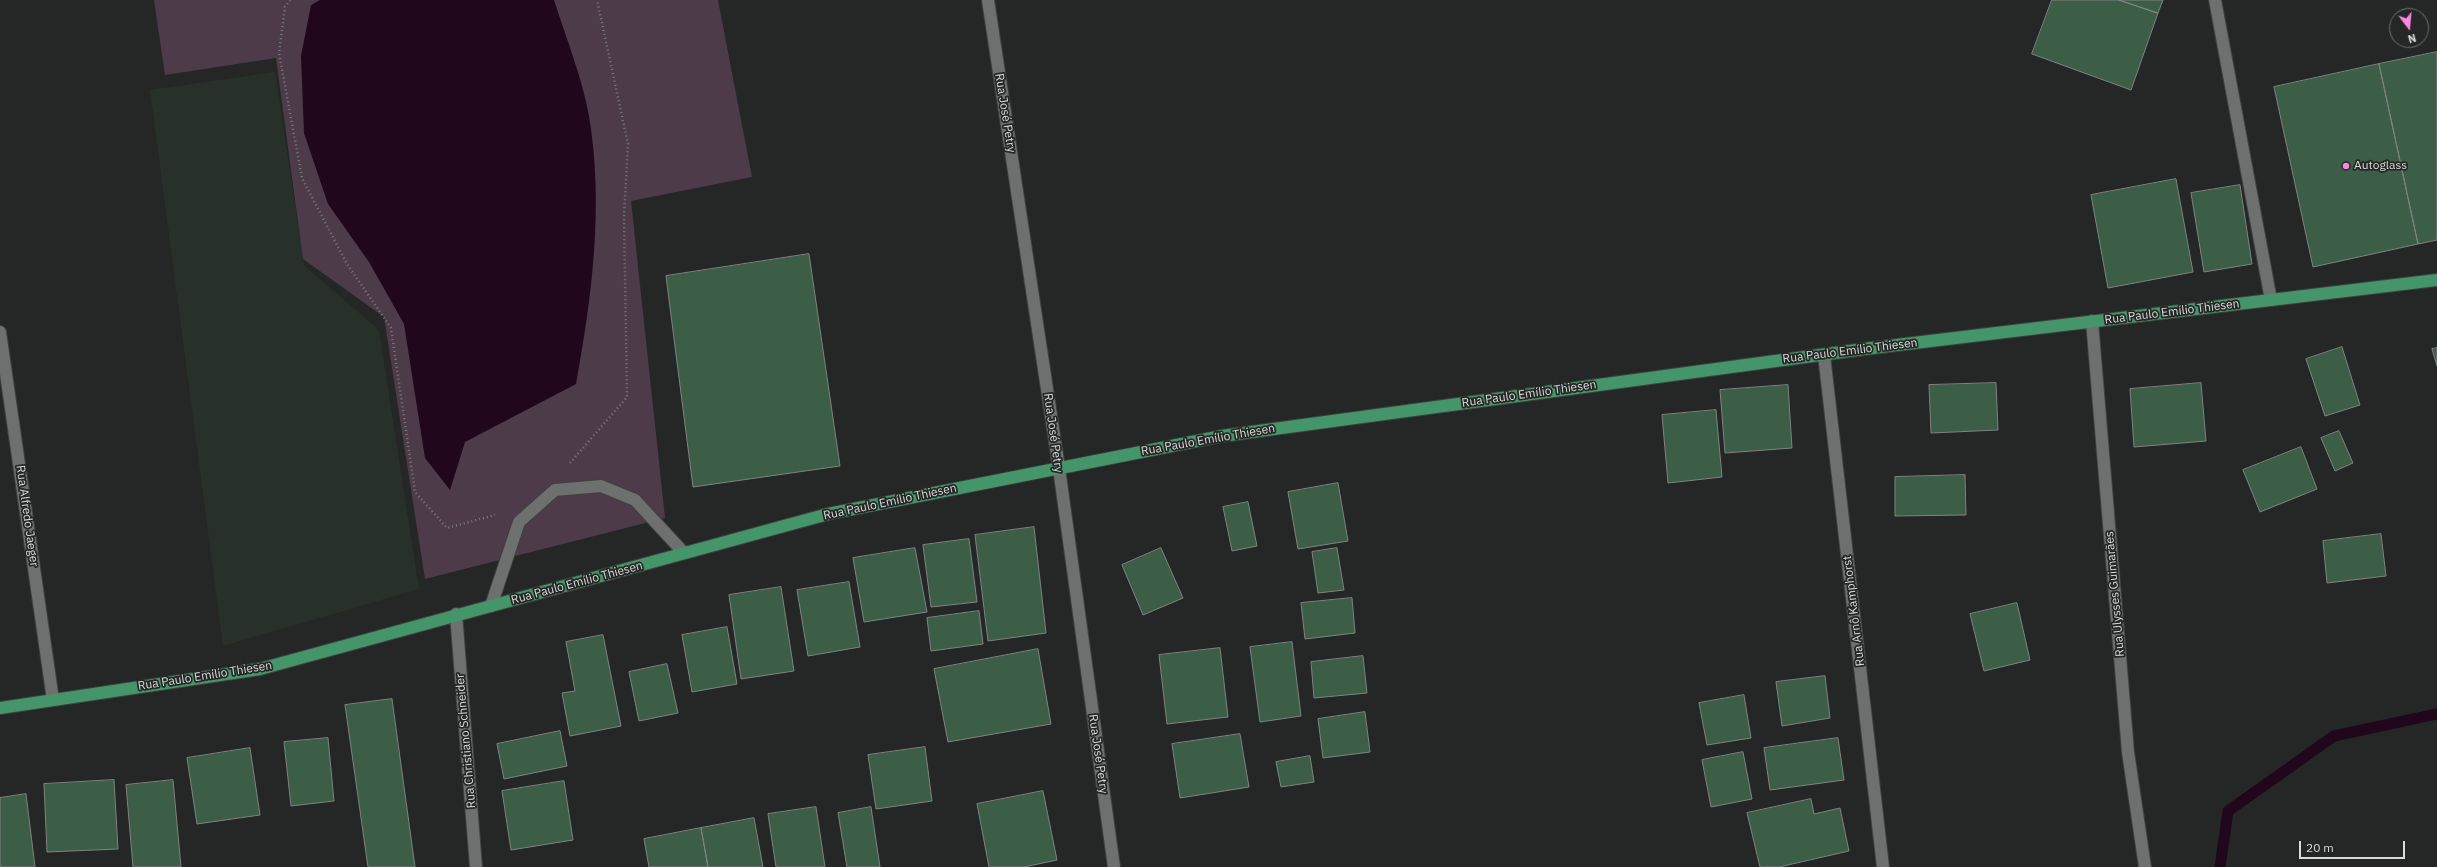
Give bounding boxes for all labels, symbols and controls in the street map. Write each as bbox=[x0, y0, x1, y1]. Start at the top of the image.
north arrow bbox=[2389, 8, 2429, 48]
text: N bbox=[2406, 31, 2418, 46]
street label: Rua José Petry bbox=[992, 72, 1018, 154]
place label: Autoglass bbox=[2354, 159, 2407, 173]
marker: Autoglass bbox=[2341, 161, 2351, 171]
street label: Rua Paulo Emílio Thiesen bbox=[2104, 297, 2240, 327]
street label: Rua Paulo Emílio Thiesen bbox=[1782, 336, 1918, 366]
street label: Rua Paulo Emílio Thiesen bbox=[1461, 377, 1597, 411]
street label: Rua José Petry bbox=[1040, 392, 1066, 474]
street label: Rua Paulo Emílio Thiesen bbox=[1140, 421, 1276, 459]
street label: Rua Alfredo Jaeger bbox=[13, 464, 41, 568]
street label: Rua Paulo Emílio Thiesen bbox=[822, 481, 958, 523]
street label: Rua Ulysses Guimarães bbox=[2102, 531, 2128, 657]
street label: Rua Arnô Kamphorst bbox=[1840, 555, 1868, 667]
street label: Rua Paulo Emílio Thiesen bbox=[510, 558, 644, 608]
street label: Rua Paulo Emílio Thiesen bbox=[137, 658, 273, 694]
street label: Rua Christiano Schneider bbox=[453, 673, 479, 809]
street label: Rua José Petry bbox=[1085, 713, 1111, 795]
scale bar bbox=[2301, 833, 2407, 859]
text: 20 m bbox=[2306, 840, 2334, 855]

